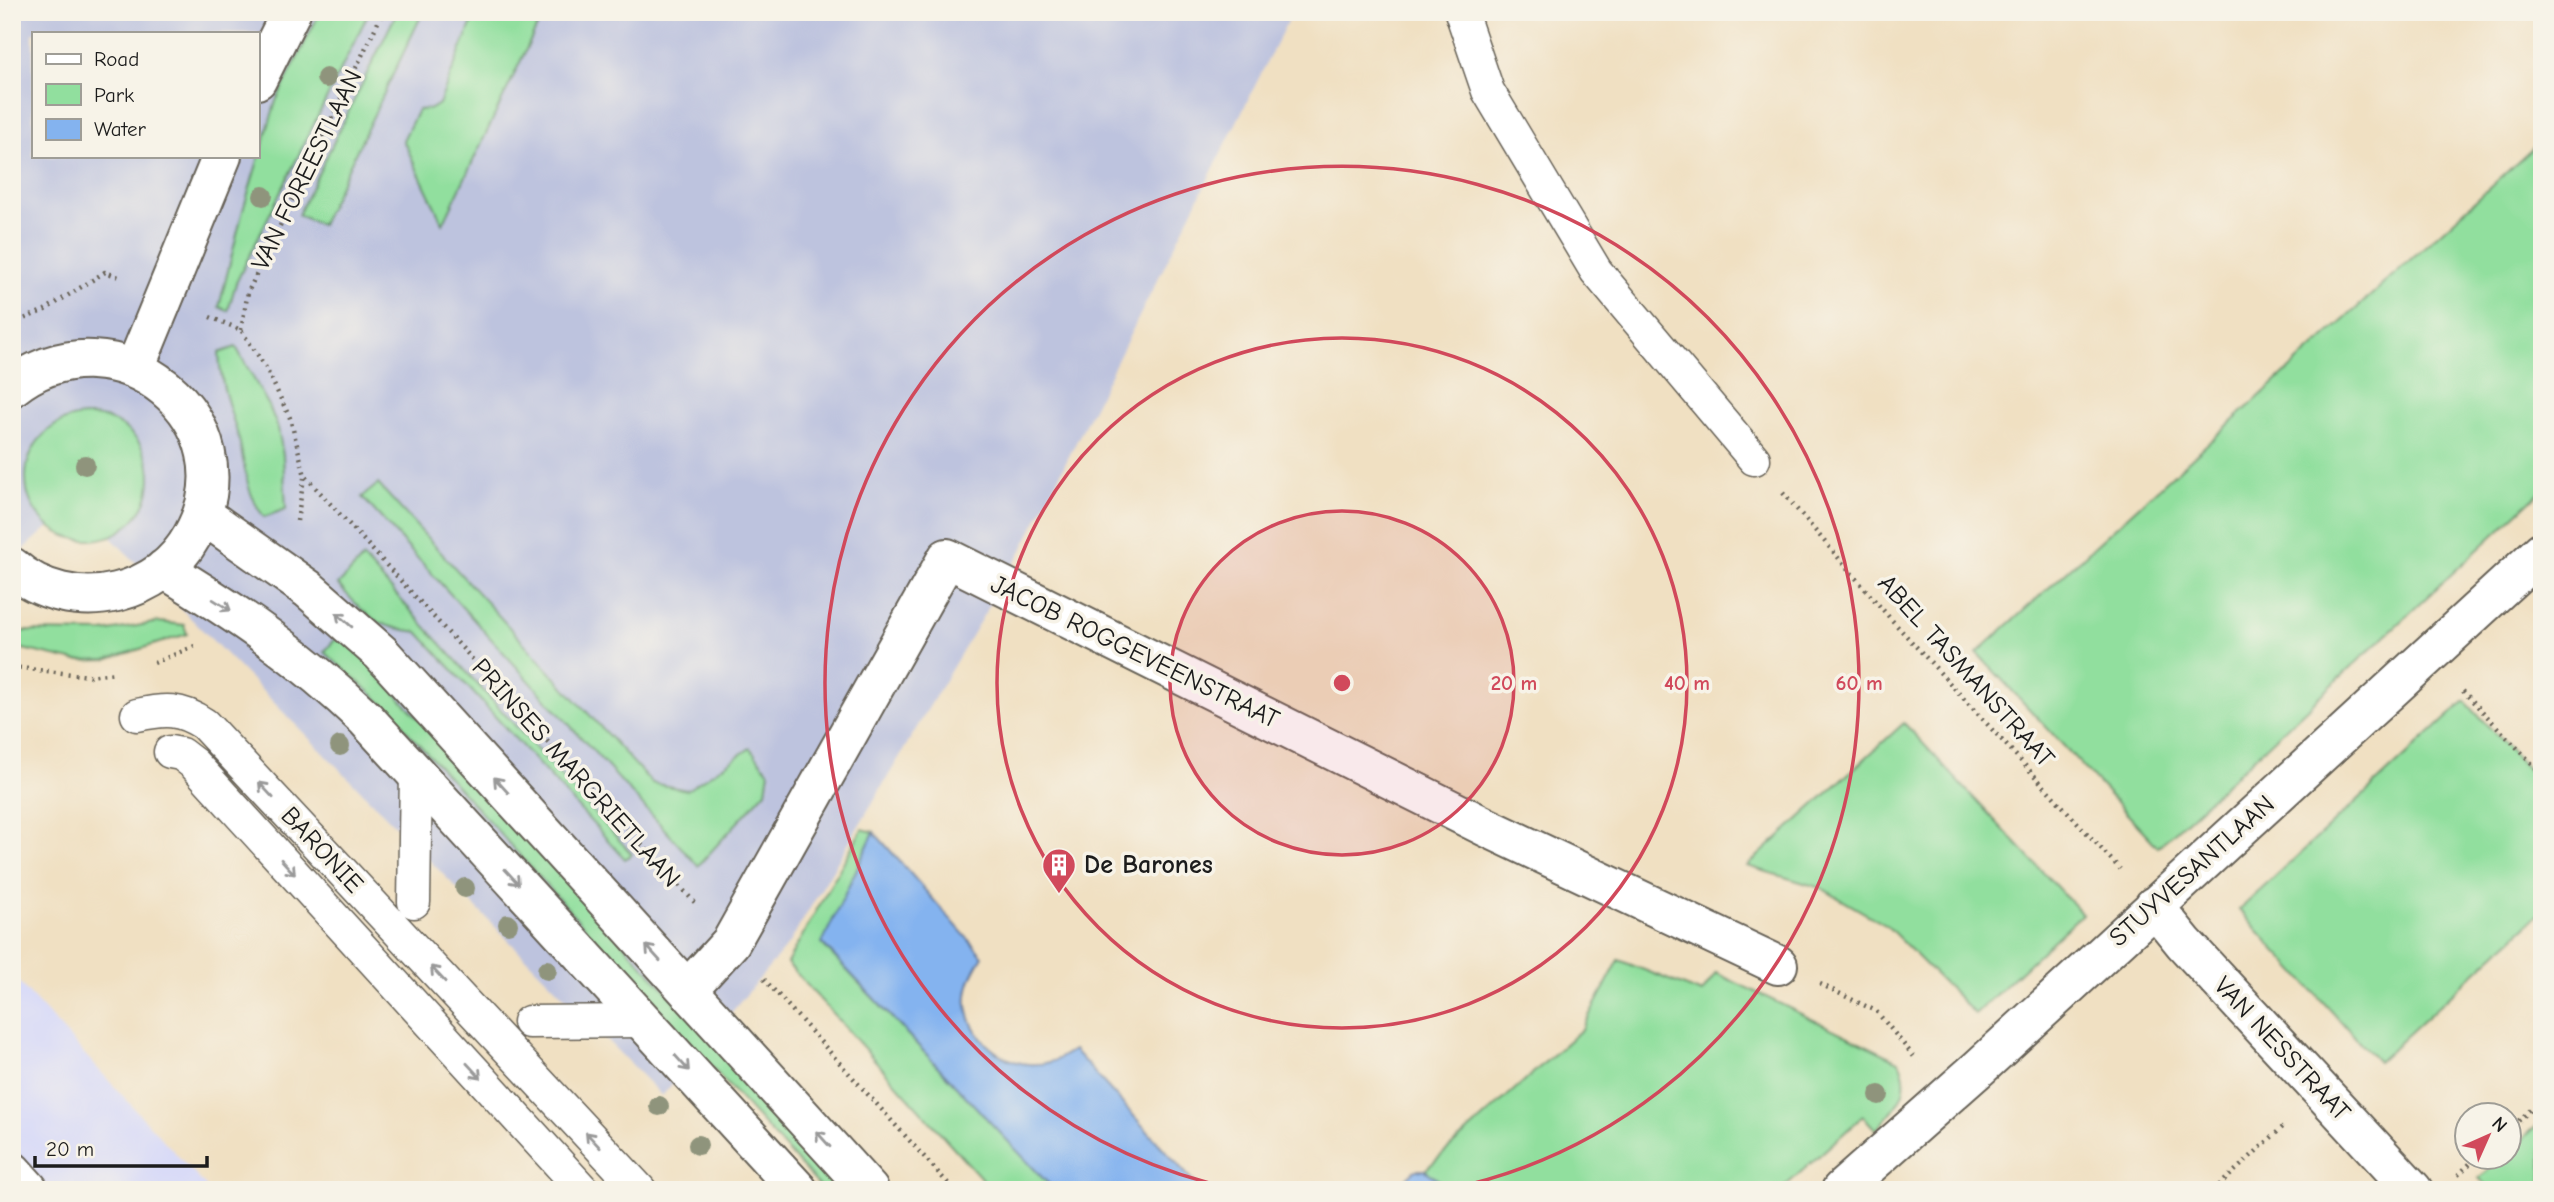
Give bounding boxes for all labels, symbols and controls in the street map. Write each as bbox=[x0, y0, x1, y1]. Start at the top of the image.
legend bbox=[32, 32, 259, 158]
text: Road bbox=[94, 47, 139, 71]
street label: VAN FOREESTLAAN bbox=[245, 65, 369, 275]
text: Park bbox=[94, 83, 134, 107]
text: Water bbox=[94, 117, 147, 141]
street label: JACOB ROGGEVEENSTRAAT bbox=[986, 569, 1284, 735]
street label: ABEL TASMANSTRAAT bbox=[1872, 569, 2061, 774]
one-way arrow bbox=[212, 598, 232, 612]
one-way arrow bbox=[335, 612, 353, 628]
street label: PRINSES MARGRIETLAAN bbox=[466, 653, 686, 893]
centre of rings bbox=[1330, 671, 1354, 695]
text: 20 m bbox=[1491, 671, 1537, 695]
text: 40 m bbox=[1664, 671, 1710, 695]
text: 60 m bbox=[1835, 671, 1883, 695]
one-way arrow bbox=[492, 777, 509, 794]
one-way arrow bbox=[257, 782, 274, 799]
street label: STUYVESANTLAAN bbox=[2103, 789, 2281, 953]
street label: BARONIE bbox=[275, 801, 369, 899]
building icon: De Barones bbox=[1040, 846, 1078, 895]
place label: De Barones bbox=[1084, 850, 1213, 880]
one-way arrow bbox=[279, 858, 296, 875]
one-way arrow bbox=[504, 868, 520, 886]
one-way arrow bbox=[645, 945, 662, 962]
one-way arrow bbox=[429, 966, 446, 983]
street label: VAN NESSTRAAT bbox=[2208, 971, 2357, 1127]
one-way arrow bbox=[674, 1053, 690, 1071]
one-way arrow bbox=[466, 1062, 483, 1079]
north arrow bbox=[2452, 1100, 2522, 1170]
text: N bbox=[2487, 1113, 2511, 1137]
scale bar bbox=[35, 1125, 206, 1169]
one-way arrow bbox=[815, 1131, 832, 1148]
one-way arrow bbox=[585, 1132, 602, 1149]
text: 20 m bbox=[46, 1137, 94, 1161]

